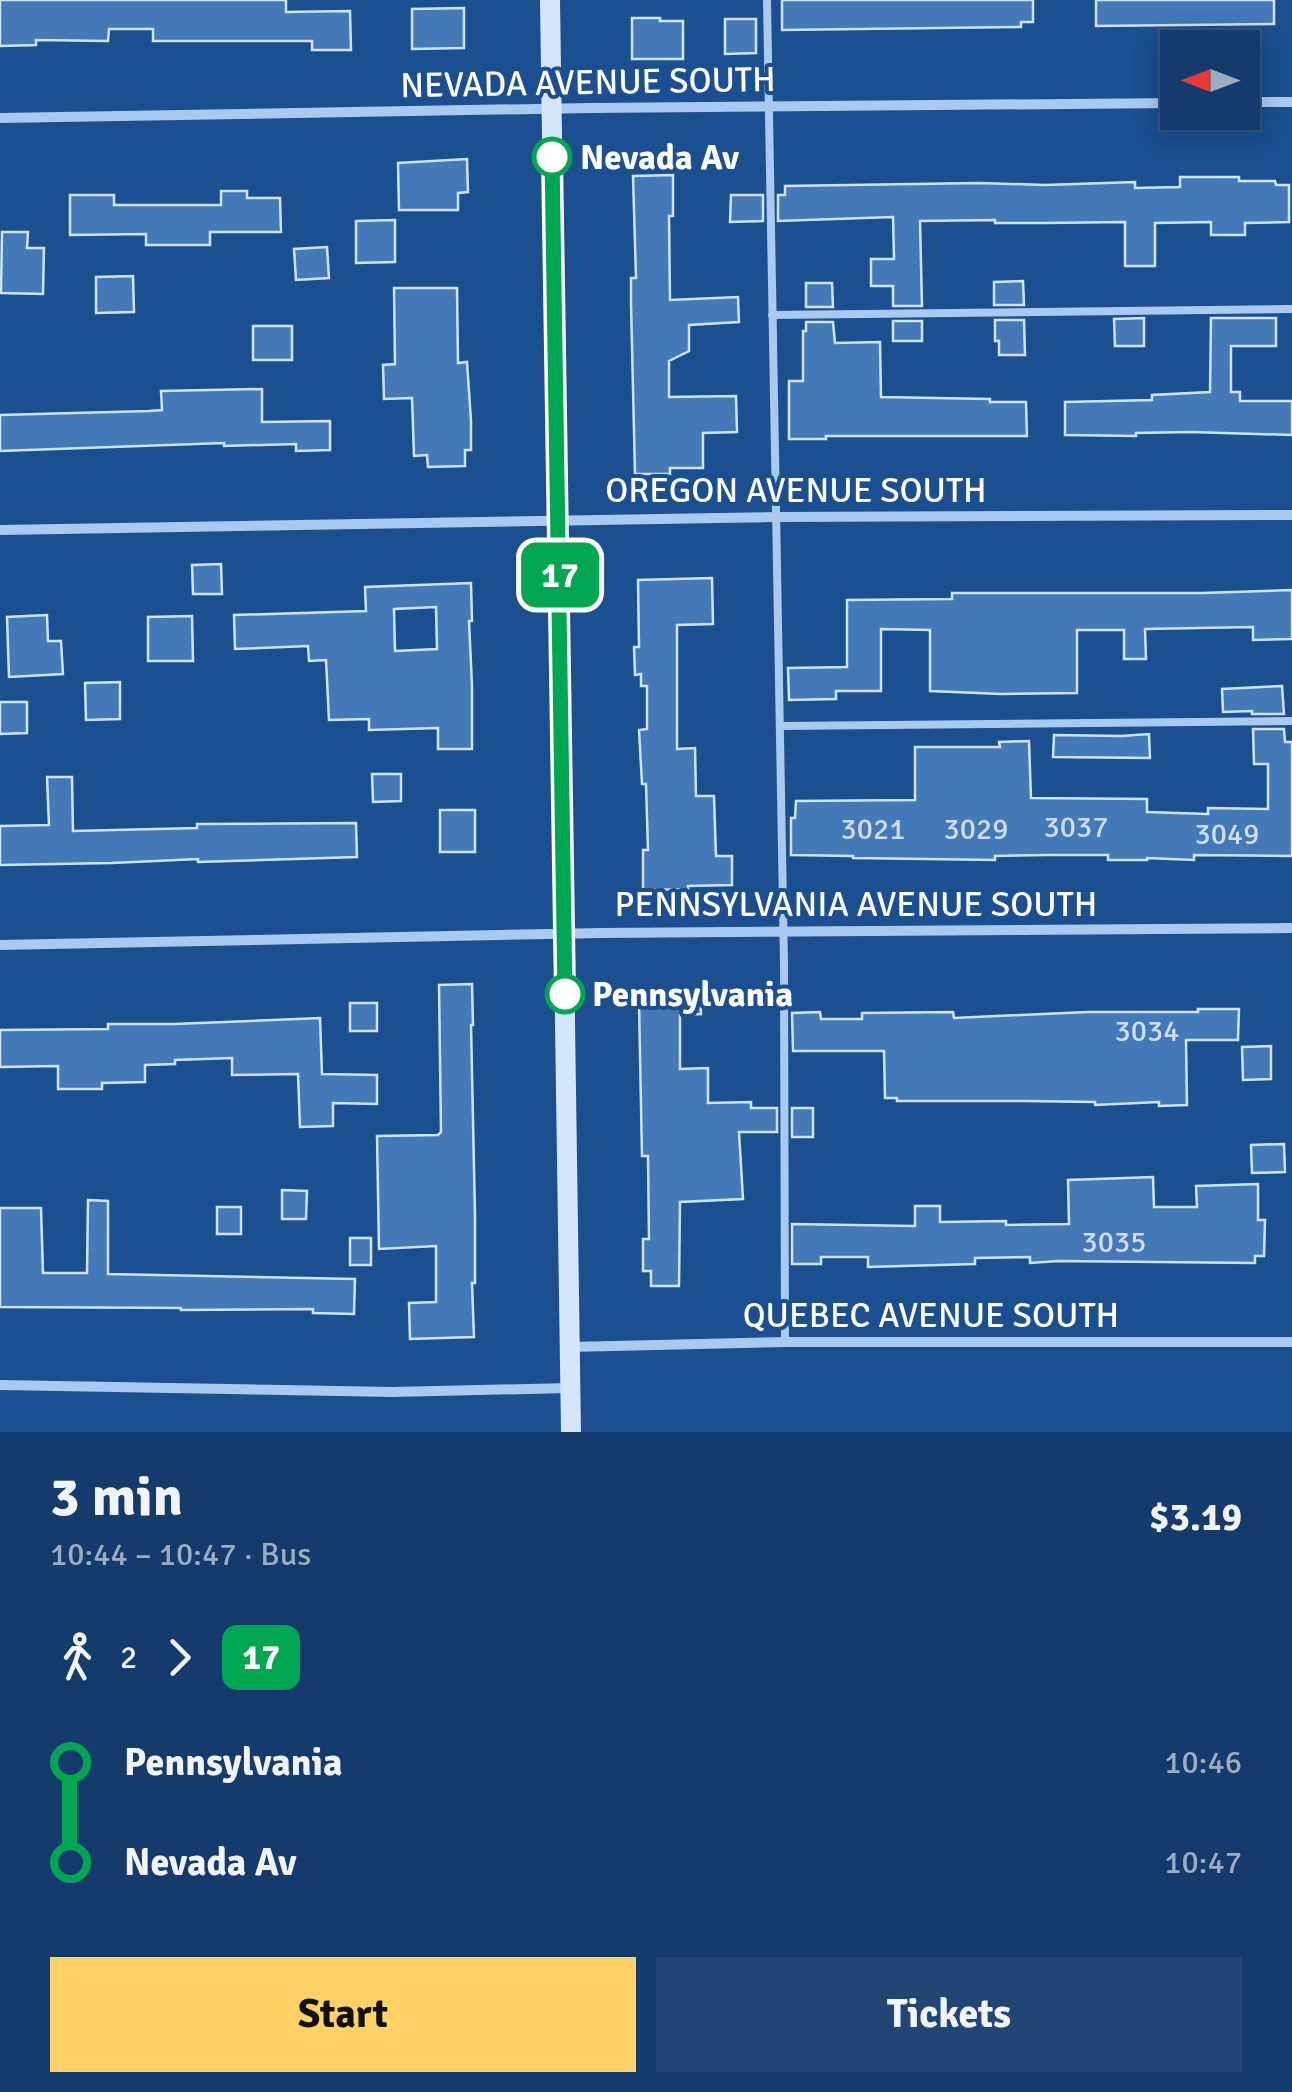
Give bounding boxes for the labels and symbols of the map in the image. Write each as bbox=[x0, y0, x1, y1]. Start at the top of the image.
north arrow bbox=[1160, 30, 1260, 130]
street label: NEVADA AVENUE SOUTH bbox=[400, 58, 776, 107]
place label: Nevada Av bbox=[580, 136, 739, 179]
marker: Nevada Av bbox=[533, 138, 571, 176]
street label: OREGON AVENUE SOUTH bbox=[605, 469, 987, 512]
line badge: 17 bbox=[515, 542, 605, 608]
house number: 3037 bbox=[1044, 809, 1108, 846]
house number: 3021 bbox=[841, 811, 905, 848]
house number: 3029 bbox=[944, 811, 1008, 848]
house number: 3049 bbox=[1195, 816, 1259, 853]
street label: PENNSYLVANIA AVENUE SOUTH bbox=[615, 883, 1097, 926]
place label: Pennsylvania bbox=[592, 973, 793, 1016]
marker: Pennsylvania bbox=[546, 975, 584, 1013]
house number: 3034 bbox=[1115, 1013, 1179, 1050]
house number: 3035 bbox=[1082, 1224, 1146, 1261]
street label: QUEBEC AVENUE SOUTH bbox=[743, 1294, 1119, 1337]

